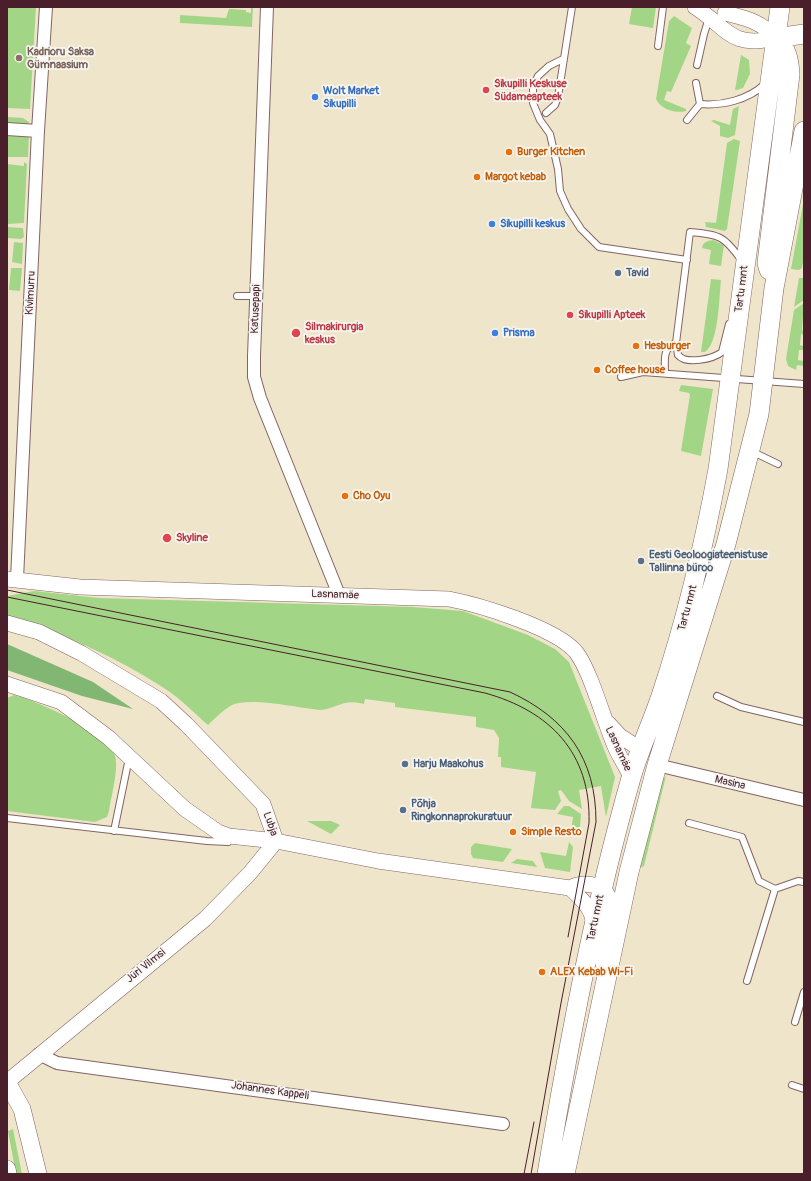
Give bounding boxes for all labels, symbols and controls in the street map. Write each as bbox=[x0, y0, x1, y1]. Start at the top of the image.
place label: Kadrioru Saksa Gümnaasium bbox=[27, 45, 94, 71]
marker: Kadrioru Saksa Gümnaasium bbox=[14, 53, 24, 63]
place label: Sikupilli Keskuse Südameapteek bbox=[494, 77, 567, 103]
place label: Wolt Market Sikupilli bbox=[323, 84, 379, 110]
marker: Sikupilli Keskuse Südameapteek bbox=[481, 85, 491, 95]
marker: Wolt Market Sikupilli bbox=[310, 92, 320, 102]
place label: Burger Kitchen bbox=[517, 145, 585, 159]
marker: Burger Kitchen bbox=[504, 147, 514, 157]
place label: Margot kebab bbox=[485, 170, 546, 184]
marker: Margot kebab bbox=[472, 172, 482, 182]
place label: Sikupilli keskus bbox=[500, 217, 565, 231]
marker: Sikupilli keskus bbox=[487, 219, 497, 229]
street label: Tartu mnt bbox=[733, 265, 751, 313]
place label: Tavid bbox=[626, 266, 649, 280]
marker: Tavid bbox=[613, 268, 623, 278]
street label: Kivimurru bbox=[23, 271, 39, 315]
street label: Katusepapi bbox=[249, 284, 263, 334]
place label: Sikupilli Apteek bbox=[578, 308, 645, 322]
marker: Sikupilli Apteek bbox=[565, 310, 575, 320]
place label: Silmakirurgia keskus bbox=[305, 320, 363, 346]
place label: Prisma bbox=[503, 326, 535, 340]
marker: Silmakirurgia keskus bbox=[290, 327, 302, 339]
marker: Prisma bbox=[490, 328, 500, 338]
place label: Hesburger bbox=[644, 339, 691, 353]
marker: Hesburger bbox=[631, 341, 641, 351]
place label: Coffee house bbox=[605, 363, 665, 377]
marker: Coffee house bbox=[592, 365, 602, 375]
place label: Cho Oyu bbox=[353, 489, 390, 503]
marker: Cho Oyu bbox=[340, 491, 350, 501]
place label: Skyline bbox=[176, 531, 208, 545]
marker: Skyline bbox=[161, 532, 173, 544]
place label: Eesti Geoloogiateenistuse Tallinna büroo bbox=[649, 548, 768, 574]
marker: Eesti Geoloogiateenistuse Tallinna büroo bbox=[636, 556, 646, 566]
street label: Tartu mnt bbox=[676, 584, 700, 632]
street label: Lasnamäe bbox=[311, 588, 359, 602]
street label: Lasnamäe bbox=[602, 724, 634, 774]
place label: Harju Maakohus bbox=[413, 757, 483, 771]
marker: Harju Maakohus bbox=[400, 759, 410, 769]
street label: Masina bbox=[713, 773, 747, 793]
place label: Põhja Ringkonnaprokuratuur bbox=[411, 797, 512, 823]
marker: Põhja Ringkonnaprokuratuur bbox=[398, 805, 408, 815]
street label: Lubja bbox=[260, 810, 280, 838]
place label: Simple Resto bbox=[521, 825, 582, 839]
marker: Simple Resto bbox=[508, 827, 518, 837]
street label: Tartu mnt bbox=[585, 894, 607, 942]
street label: Jüri Vilmsi bbox=[124, 946, 168, 986]
place label: ALEX Kebab Wi-Fi bbox=[550, 965, 633, 979]
marker: ALEX Kebab Wi-Fi bbox=[537, 967, 547, 977]
street label: Johannes Kappeli bbox=[230, 1079, 310, 1103]

